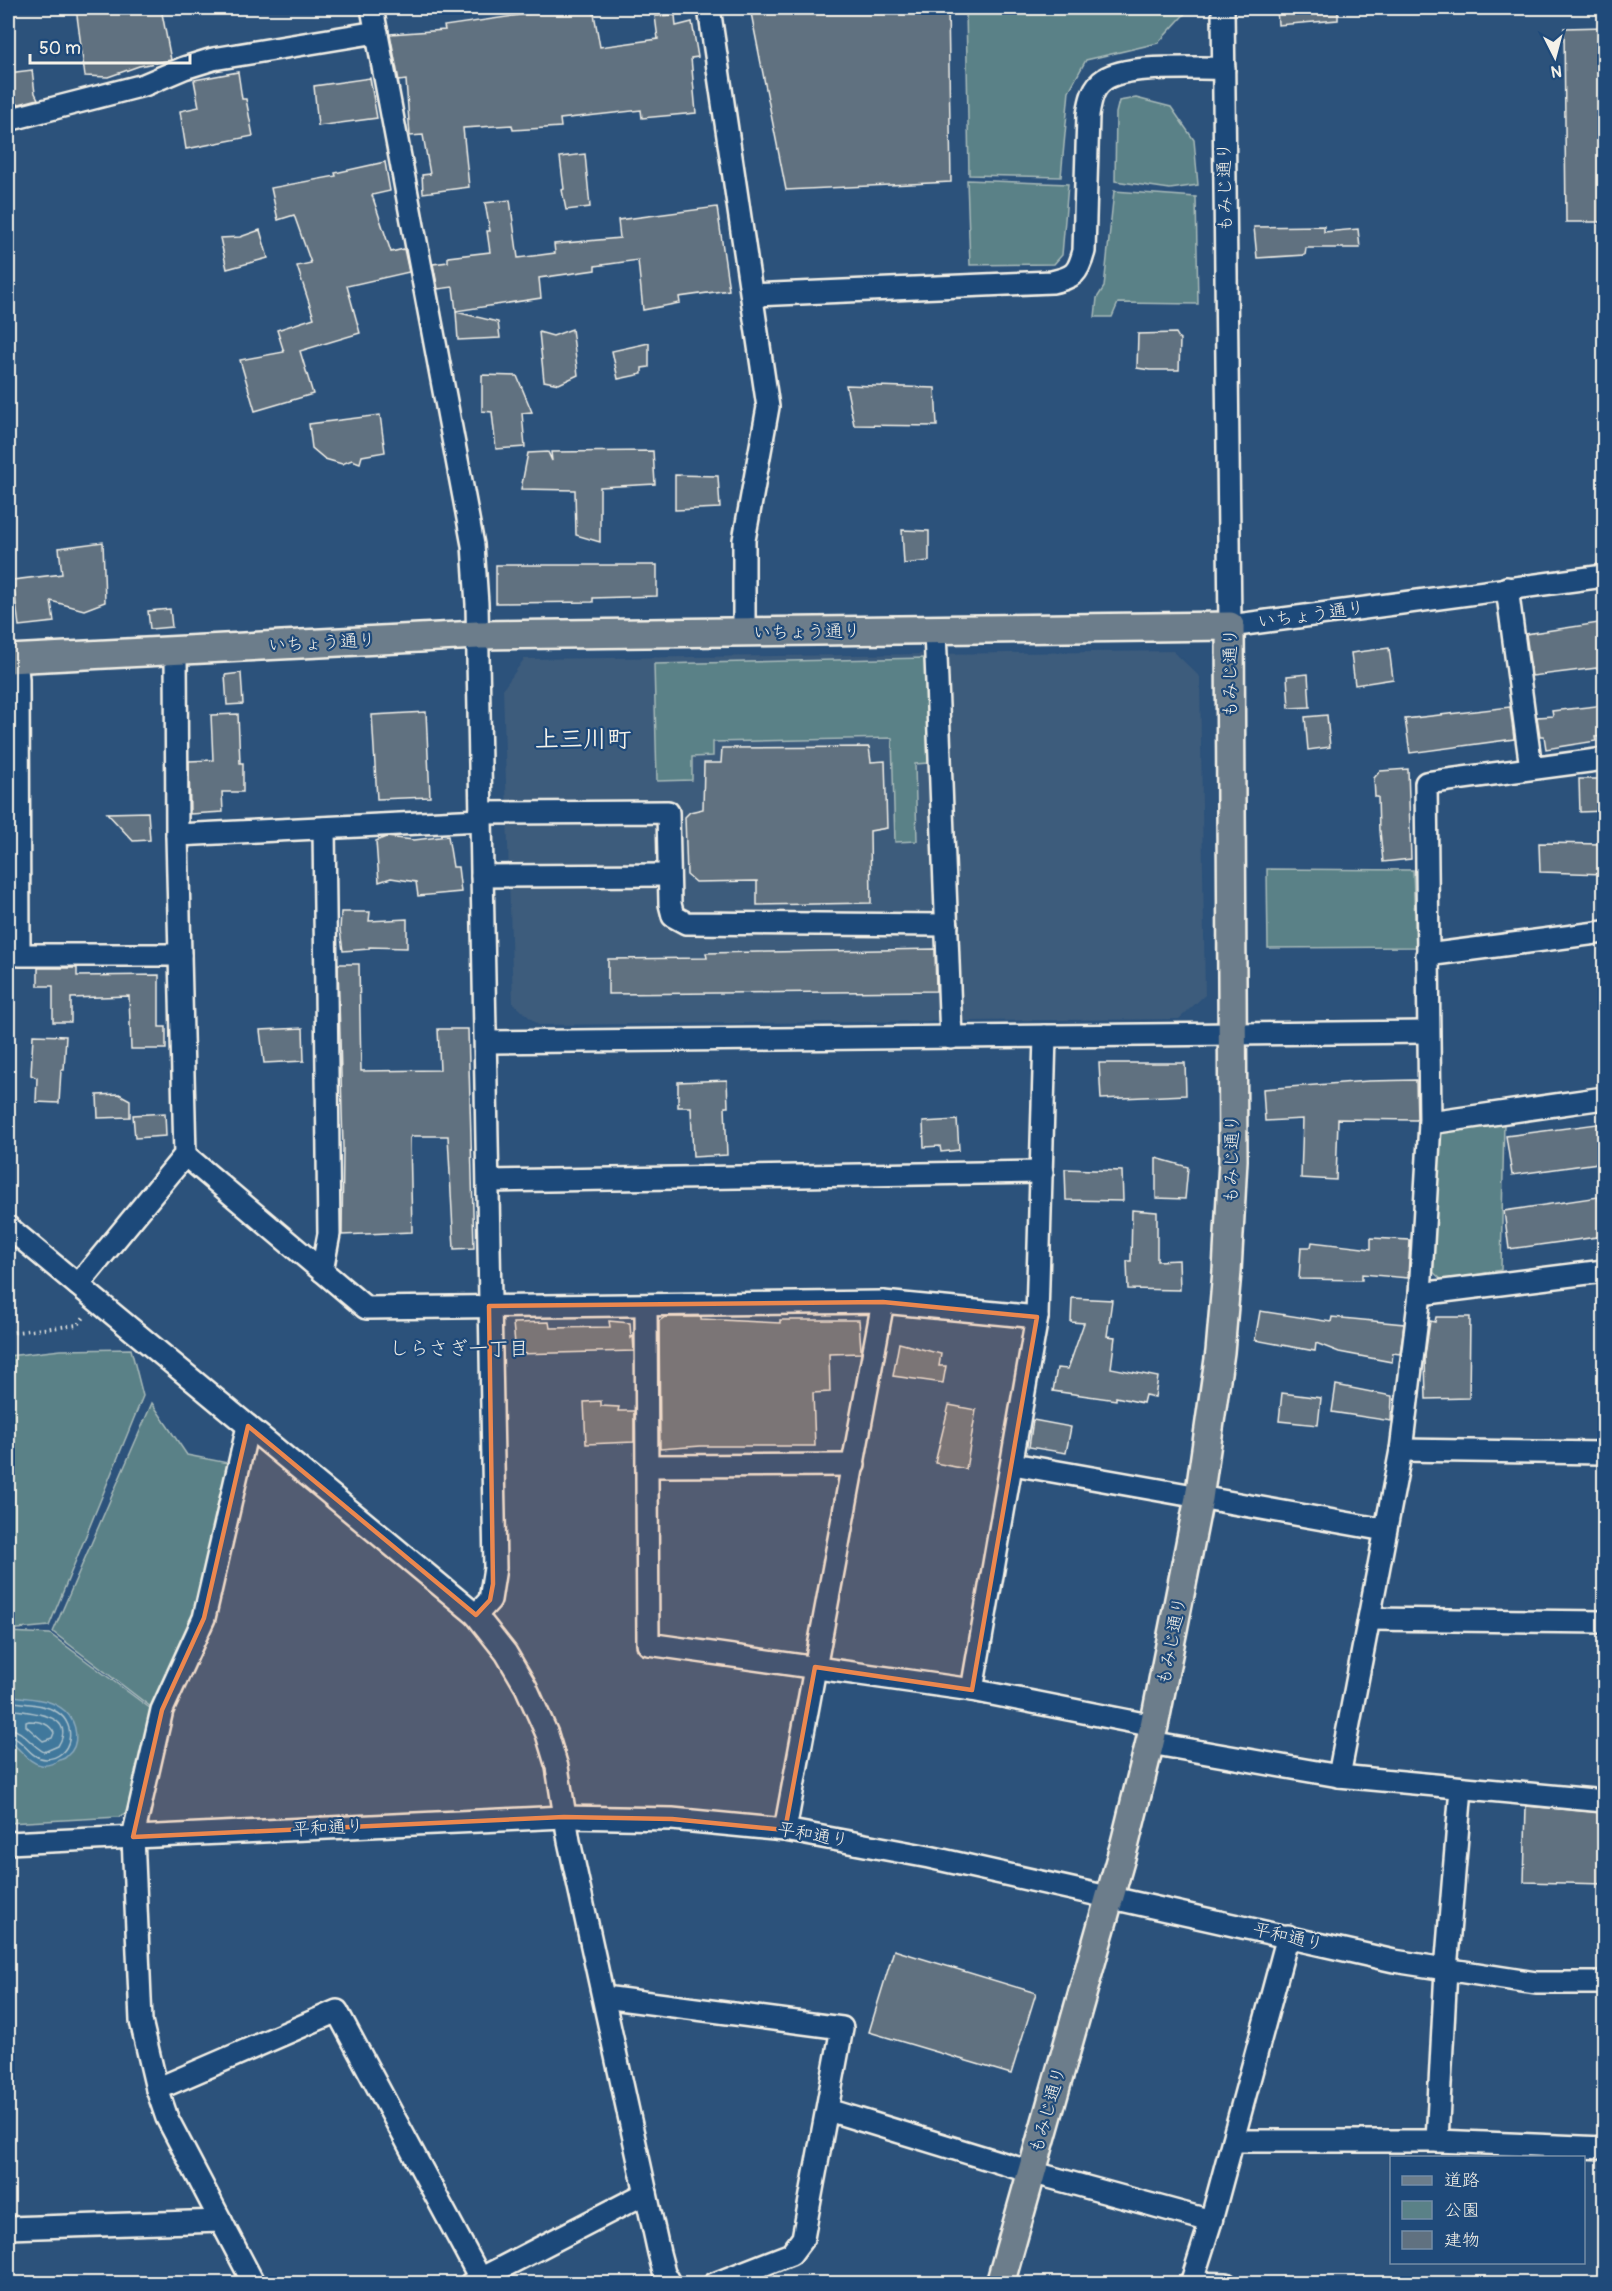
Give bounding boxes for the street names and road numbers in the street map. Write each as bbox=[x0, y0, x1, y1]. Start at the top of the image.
street label: もみじ通り bbox=[1213, 142, 1237, 232]
street label: いちょう通り bbox=[1256, 596, 1366, 634]
street label: いちょう通り bbox=[753, 620, 861, 644]
street label: もみじ通り bbox=[1219, 628, 1242, 718]
street label: いちょう通り bbox=[267, 629, 377, 657]
street label: もみじ通り bbox=[1220, 1114, 1244, 1204]
street label: もみじ通り bbox=[1152, 1595, 1192, 1687]
street label: 平和通り bbox=[291, 1815, 365, 1841]
street label: 平和通り bbox=[776, 1817, 850, 1853]
street label: 平和通り bbox=[1250, 1918, 1326, 1956]
street label: もみじ通り bbox=[1025, 2064, 1071, 2156]

